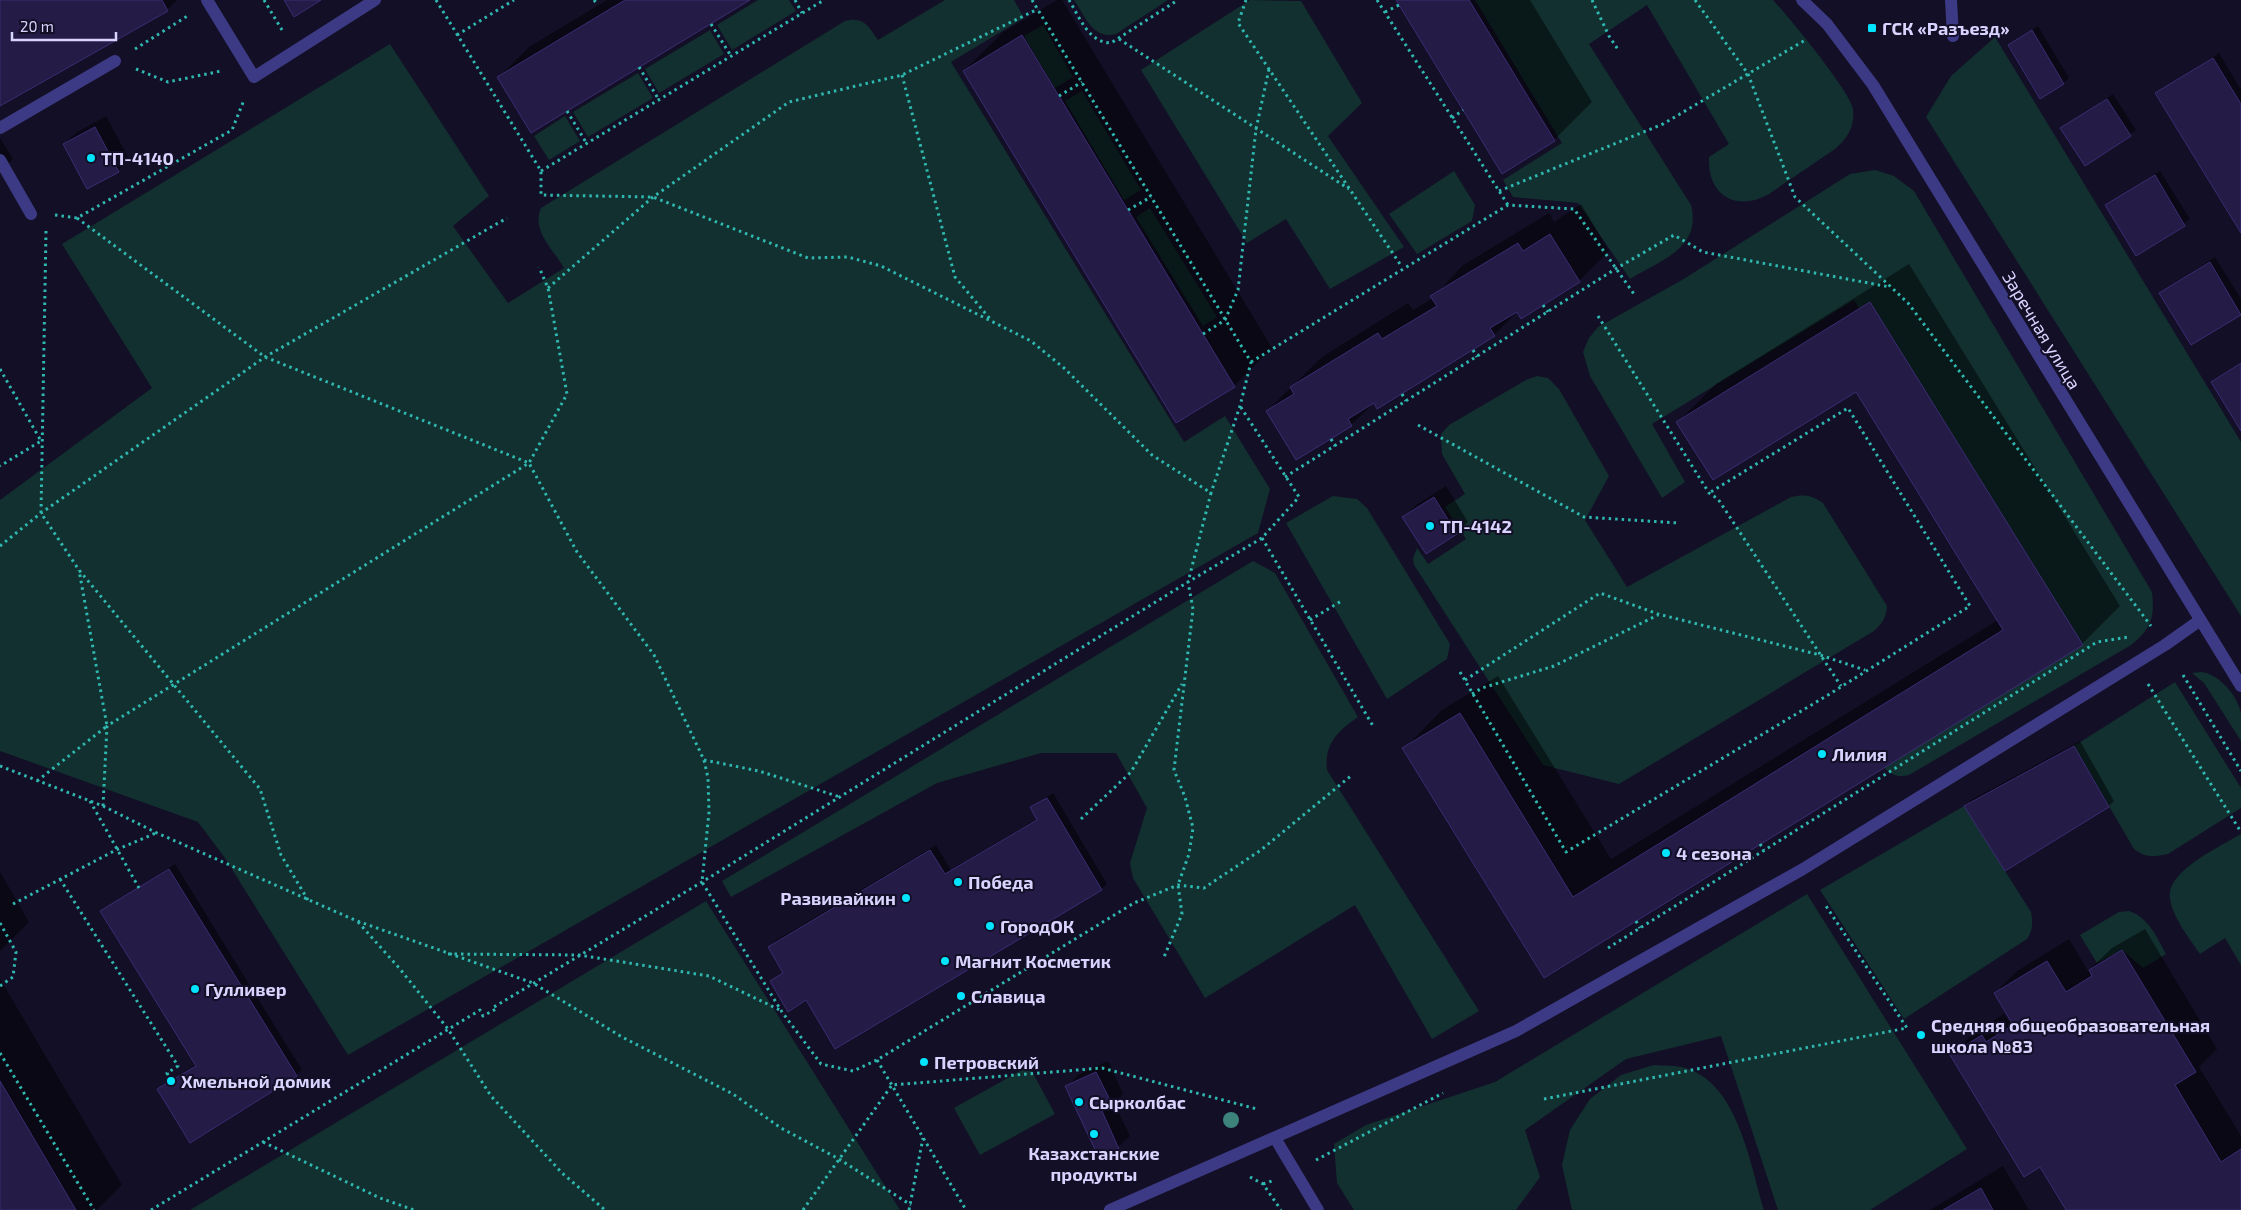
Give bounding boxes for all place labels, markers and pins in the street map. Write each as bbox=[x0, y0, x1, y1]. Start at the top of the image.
place label: ГСК «Разъезд» bbox=[1882, 17, 2009, 39]
marker: ГСК «Разъезд» bbox=[1866, 22, 1878, 34]
place label: ТП-4140 bbox=[101, 147, 174, 169]
marker: ТП-4140 bbox=[85, 152, 97, 164]
place label: ТП-4142 bbox=[1440, 515, 1512, 537]
marker: ТП-4142 bbox=[1424, 520, 1436, 532]
place label: Лилия bbox=[1832, 743, 1887, 765]
marker: Лилия bbox=[1816, 748, 1828, 760]
place label: 4 сезона bbox=[1676, 842, 1752, 864]
marker: 4 сезона bbox=[1660, 847, 1672, 859]
place label: Победа bbox=[968, 871, 1034, 893]
marker: Победа bbox=[952, 876, 964, 888]
place label: Развивайкин bbox=[780, 887, 896, 909]
marker: Развивайкин bbox=[900, 892, 912, 904]
place label: ГородОК bbox=[1000, 915, 1075, 937]
marker: ГородОК bbox=[984, 920, 996, 932]
place label: Магнит Косметик bbox=[955, 950, 1111, 972]
marker: Магнит Косметик bbox=[939, 955, 951, 967]
place label: Гулливер bbox=[205, 978, 287, 1000]
marker: Гулливер bbox=[189, 983, 201, 995]
place label: Славица bbox=[971, 985, 1045, 1007]
marker: Славица bbox=[955, 990, 967, 1002]
place label: Средняя общеобразовательная школа №83 bbox=[1931, 1014, 2210, 1057]
marker: Средняя общеобразовательная школа №83 bbox=[1915, 1029, 1927, 1041]
place label: Петровский bbox=[934, 1051, 1039, 1073]
marker: Петровский bbox=[918, 1056, 930, 1068]
place label: Хмельной домик bbox=[181, 1070, 331, 1092]
marker: Хмельной домик bbox=[165, 1075, 177, 1087]
place label: Сырколбас bbox=[1089, 1091, 1186, 1113]
marker: Сырколбас bbox=[1073, 1096, 1085, 1108]
marker: Казахстанские продукты bbox=[1088, 1128, 1100, 1140]
place label: Казахстанские продукты bbox=[1028, 1142, 1160, 1185]

